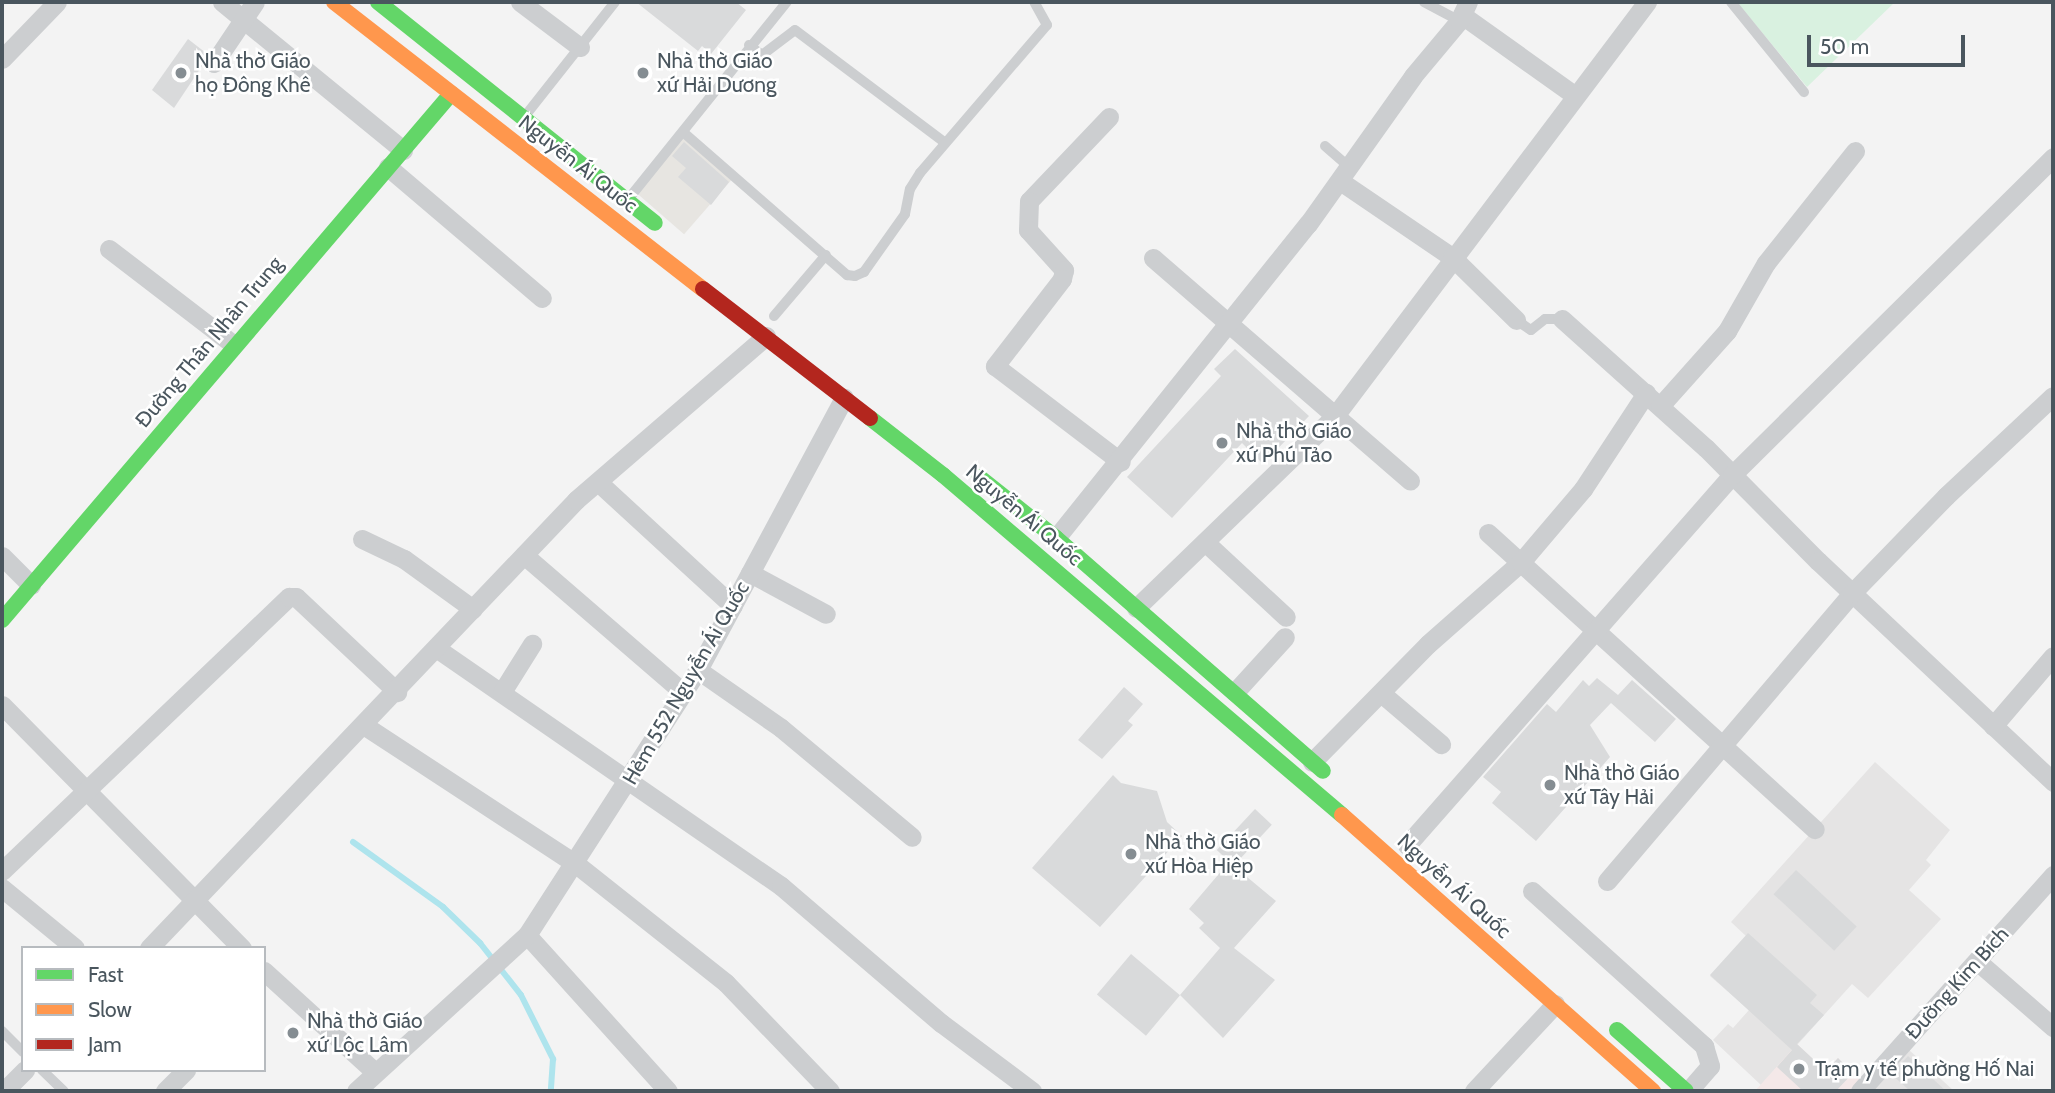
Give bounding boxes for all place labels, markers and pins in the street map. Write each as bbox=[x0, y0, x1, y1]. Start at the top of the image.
place label: Nhà thờ Giáo họ Đông Khê bbox=[195, 48, 311, 98]
place label: Nhà thờ Giáo xứ Hải Dương bbox=[657, 48, 776, 98]
marker: Nhà thờ Giáo họ Đông Khê bbox=[173, 65, 189, 81]
marker: Nhà thờ Giáo xứ Hải Dương bbox=[635, 65, 651, 81]
place label: Nhà thờ Giáo xứ Phú Tảo bbox=[1236, 418, 1352, 468]
marker: Nhà thờ Giáo xứ Phú Tảo bbox=[1214, 435, 1230, 451]
place label: Nhà thờ Giáo xứ Tây Hải bbox=[1564, 760, 1680, 810]
marker: Nhà thờ Giáo xứ Tây Hải bbox=[1542, 777, 1558, 793]
place label: Nhà thờ Giáo xứ Hòa Hiệp bbox=[1145, 829, 1261, 879]
marker: Nhà thờ Giáo xứ Hòa Hiệp bbox=[1123, 846, 1139, 862]
place label: Nhà thờ Giáo xứ Lộc Lâm bbox=[307, 1008, 423, 1058]
marker: Nhà thờ Giáo xứ Lộc Lâm bbox=[285, 1025, 301, 1041]
place label: Trạm y tế phường Hố Nai bbox=[1815, 1056, 2034, 1082]
marker: Trạm y tế phường Hố Nai bbox=[1789, 1059, 1809, 1079]

